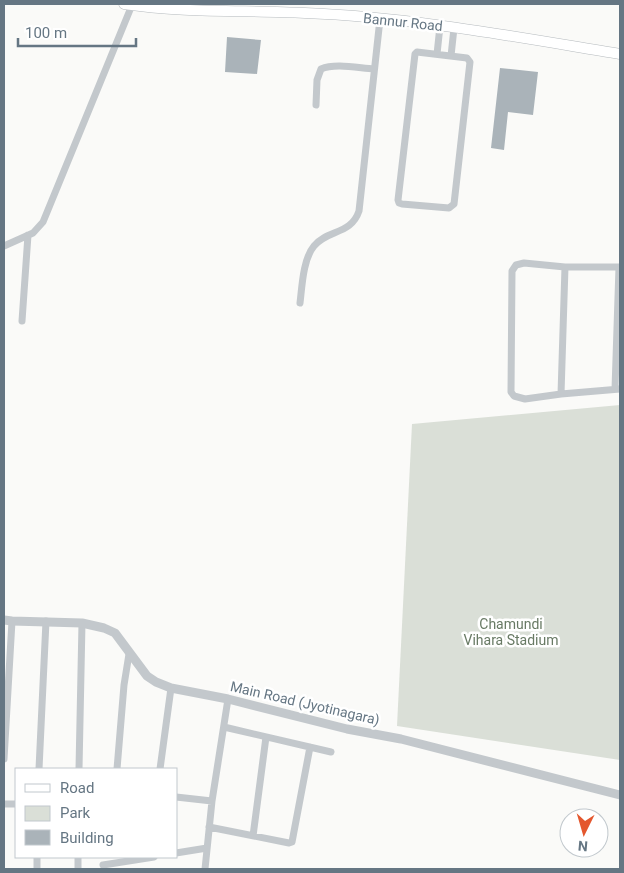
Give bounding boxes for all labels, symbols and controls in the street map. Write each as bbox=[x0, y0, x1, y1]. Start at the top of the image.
street label: Bannur Road bbox=[362, 10, 444, 34]
scale bar bbox=[18, 15, 135, 47]
text: 100 m bbox=[25, 24, 67, 42]
park label: Chamundi Vihara Stadium bbox=[463, 616, 559, 648]
street label: Main Road (Jyotinagara) bbox=[229, 678, 381, 729]
legend bbox=[15, 768, 178, 858]
text: Road bbox=[60, 779, 94, 797]
text: Park bbox=[60, 804, 91, 822]
north arrow bbox=[559, 808, 609, 858]
text: Building bbox=[60, 829, 114, 847]
text: N bbox=[577, 838, 588, 854]

